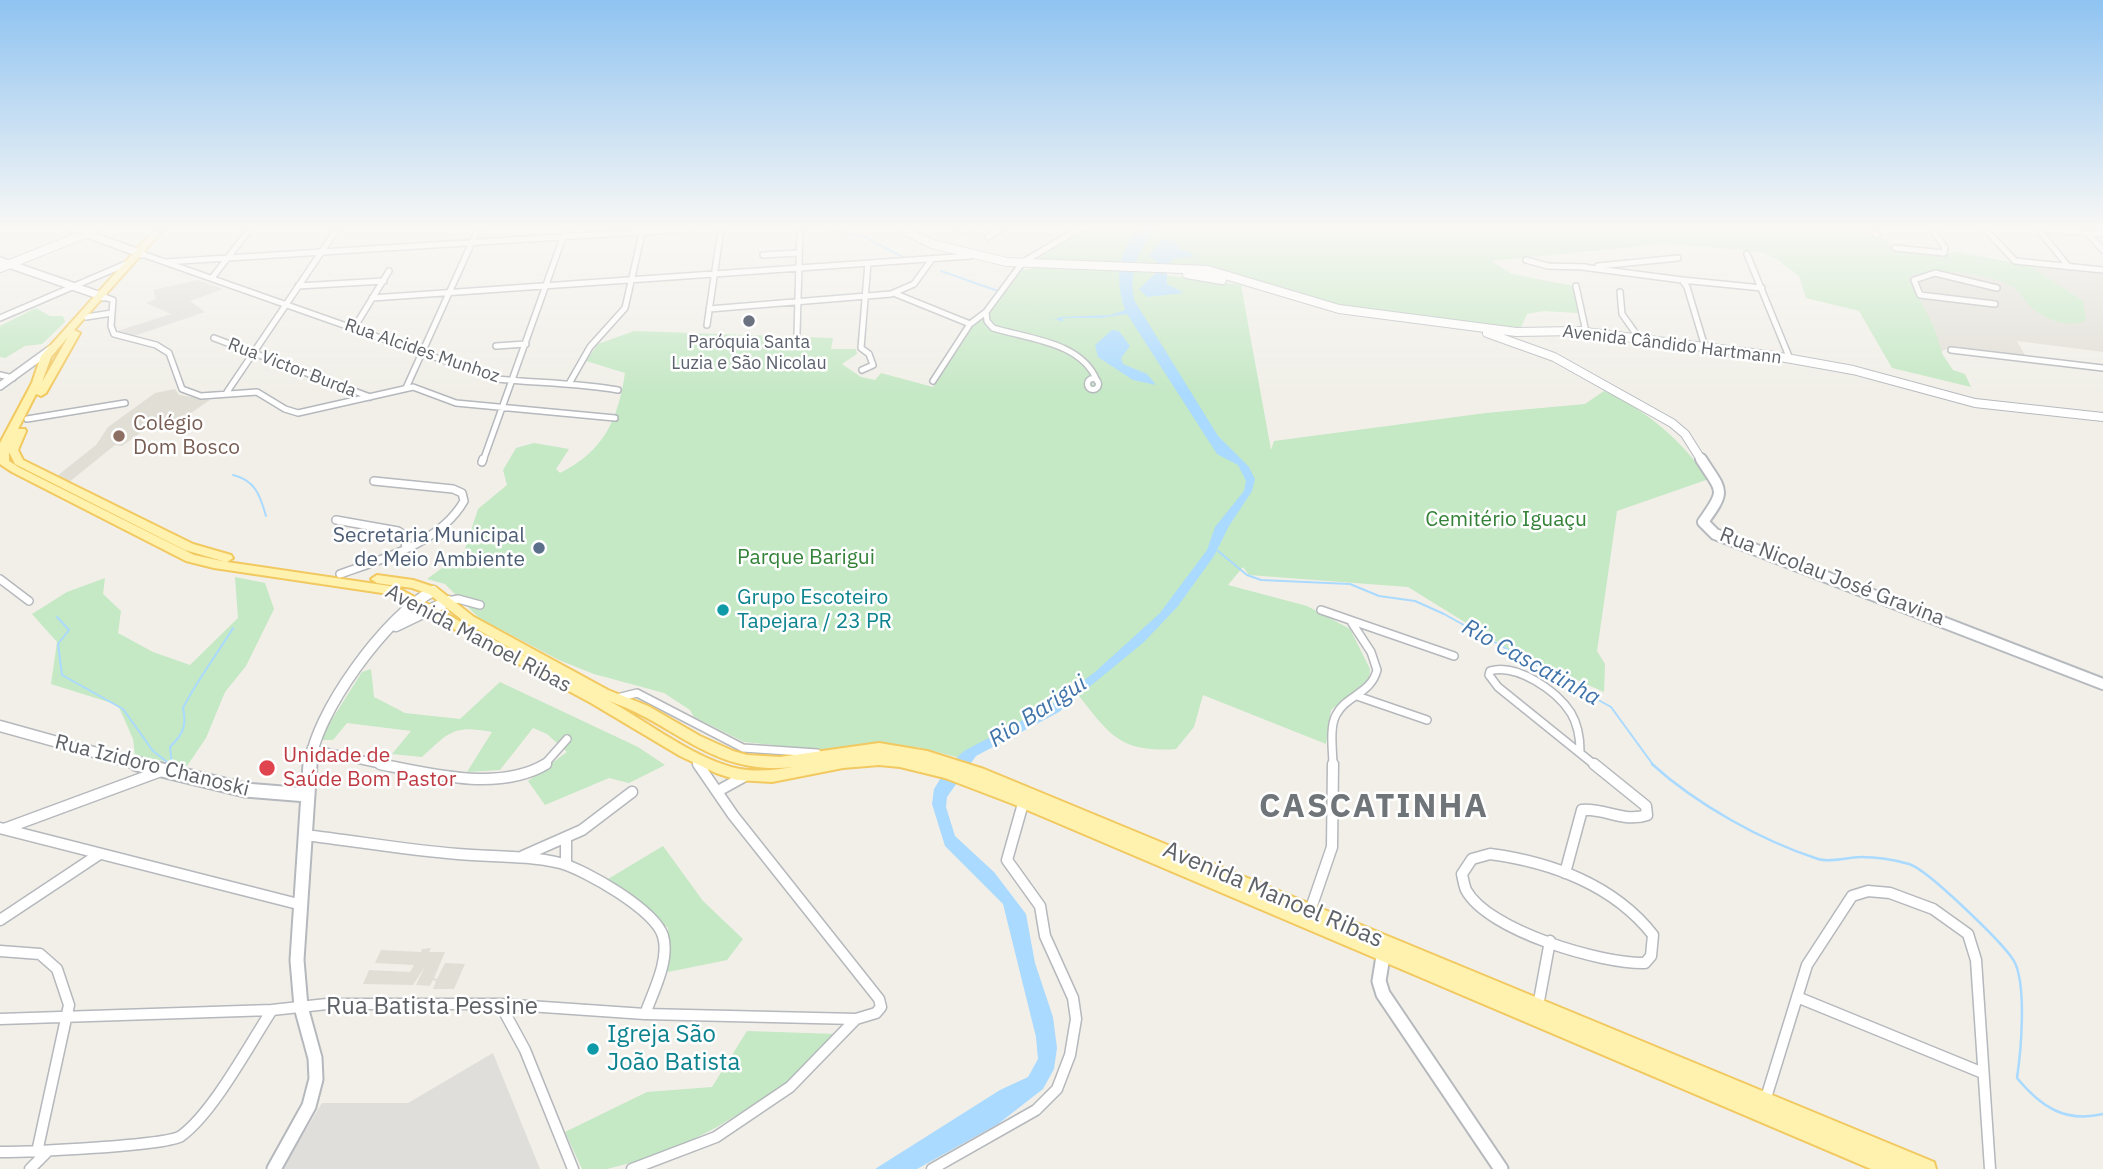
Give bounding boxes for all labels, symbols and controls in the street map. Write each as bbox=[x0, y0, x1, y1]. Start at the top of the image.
marker: Paróquia Santa Luzia e São Nicolau bbox=[741, 313, 757, 329]
street label: Rua Alcides Munhoz bbox=[342, 314, 502, 388]
street label: Avenida Cândido Hartmann bbox=[1561, 321, 1783, 369]
place label: Paróquia Santa Luzia e São Nicolau bbox=[671, 332, 827, 374]
street label: Rua Victor Burda bbox=[225, 334, 359, 402]
place label: Colégio Dom Bosco bbox=[133, 411, 240, 461]
marker: Colégio Dom Bosco bbox=[111, 428, 127, 444]
park label: Cemitério Iguaçu bbox=[1425, 507, 1587, 533]
street label: Rua Nicolau José Gravina bbox=[1716, 522, 1948, 632]
place label: Secretaria Municipal de Meio Ambiente bbox=[333, 523, 525, 573]
marker: Secretaria Municipal de Meio Ambiente bbox=[531, 540, 547, 556]
park label: Parque Barigui bbox=[737, 545, 875, 571]
street label: Avenida Manoel Ribas bbox=[381, 579, 575, 699]
place label: Grupo Escoteiro Tapejara / 23 PR bbox=[737, 585, 892, 635]
marker: Grupo Escoteiro Tapejara / 23 PR bbox=[715, 602, 731, 618]
water label: Rio Cascatinha bbox=[1457, 614, 1605, 712]
water label: Rio Barigui bbox=[984, 670, 1092, 754]
street label: Rua Izidoro Chanoski bbox=[52, 730, 252, 802]
place label: Unidade de Saúde Bom Pastor bbox=[283, 743, 456, 793]
marker: Unidade de Saúde Bom Pastor bbox=[257, 758, 277, 778]
district label: CASCATINHA bbox=[1260, 787, 1488, 827]
street label: Avenida Manoel Ribas bbox=[1159, 836, 1387, 954]
street label: Rua Batista Pessine bbox=[326, 993, 538, 1021]
place label: Igreja São João Batista bbox=[607, 1021, 740, 1077]
marker: Igreja São João Batista bbox=[585, 1041, 601, 1057]

